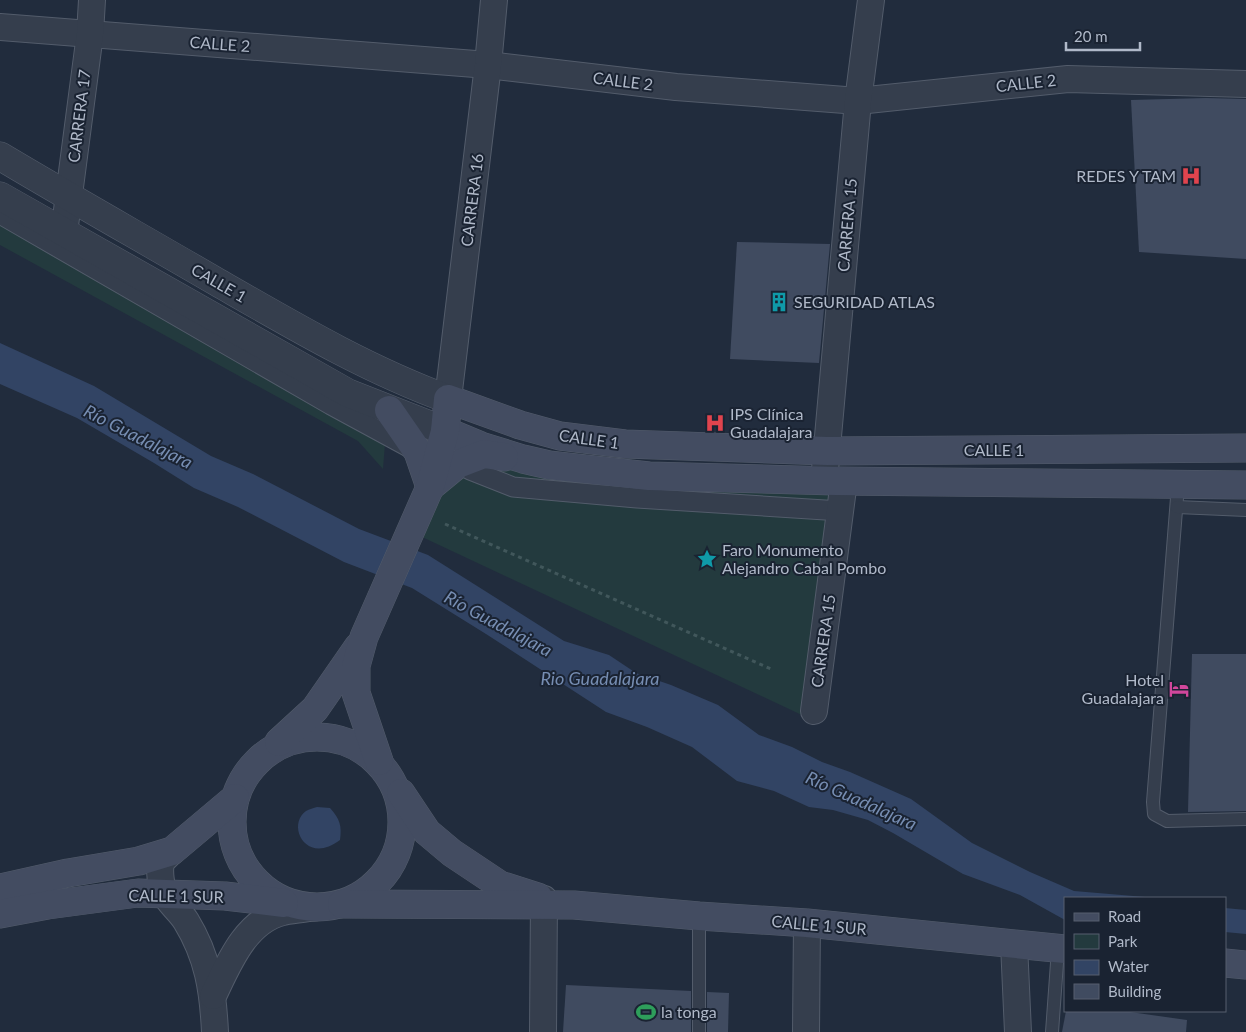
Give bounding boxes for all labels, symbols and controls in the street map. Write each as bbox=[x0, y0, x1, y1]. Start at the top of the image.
scale bar bbox=[1066, 20, 1140, 52]
text: 20 m bbox=[1074, 27, 1108, 45]
street label: CALLE 2 bbox=[189, 32, 251, 55]
street label: CALLE 2 bbox=[592, 67, 654, 94]
street label: CARRERA 17 bbox=[63, 68, 94, 164]
street label: CALLE 2 bbox=[995, 70, 1057, 95]
street label: CARRERA 16 bbox=[456, 152, 487, 248]
hospital icon: REDES Y TAM bbox=[1180, 165, 1202, 187]
place label: REDES Y TAM bbox=[1076, 166, 1176, 185]
street label: CARRERA 15 bbox=[833, 177, 860, 273]
street label: CALLE 1 bbox=[188, 259, 250, 306]
building icon: SEGURIDAD ATLAS bbox=[768, 291, 790, 313]
place label: SEGURIDAD ATLAS bbox=[794, 292, 935, 311]
water label: Río Guadalajara bbox=[80, 399, 196, 473]
place label: IPS Clínica Guadalajara bbox=[730, 404, 813, 441]
hospital icon: IPS Clínica Guadalajara bbox=[704, 412, 726, 434]
street label: CALLE 1 bbox=[558, 425, 620, 452]
street label: CALLE 1 bbox=[964, 440, 1024, 459]
place label: Faro Monumento Alejandro Cabal Pombo bbox=[722, 540, 886, 577]
place icon: Faro Monumento Alejandro Cabal Pombo bbox=[696, 548, 718, 570]
water label: Río Guadalajara bbox=[441, 585, 556, 661]
street label: CARRERA 15 bbox=[807, 593, 838, 689]
water label: Rio Guadalajara bbox=[540, 667, 660, 689]
place label: Hotel Guadalajara bbox=[1081, 670, 1164, 707]
hotel icon: Hotel Guadalajara bbox=[1168, 678, 1190, 700]
water label: Río Guadalajara bbox=[803, 766, 920, 834]
street label: CALLE 1 SUR bbox=[128, 885, 224, 906]
legend bbox=[1064, 897, 1226, 1012]
text: Road bbox=[1108, 907, 1141, 925]
street label: CALLE 1 SUR bbox=[771, 911, 867, 938]
text: Park bbox=[1108, 932, 1138, 950]
text: Water bbox=[1108, 957, 1149, 975]
text: Building bbox=[1108, 982, 1161, 1000]
sports icon: la tonga bbox=[635, 1001, 657, 1023]
place label: la tonga bbox=[661, 1002, 717, 1021]

